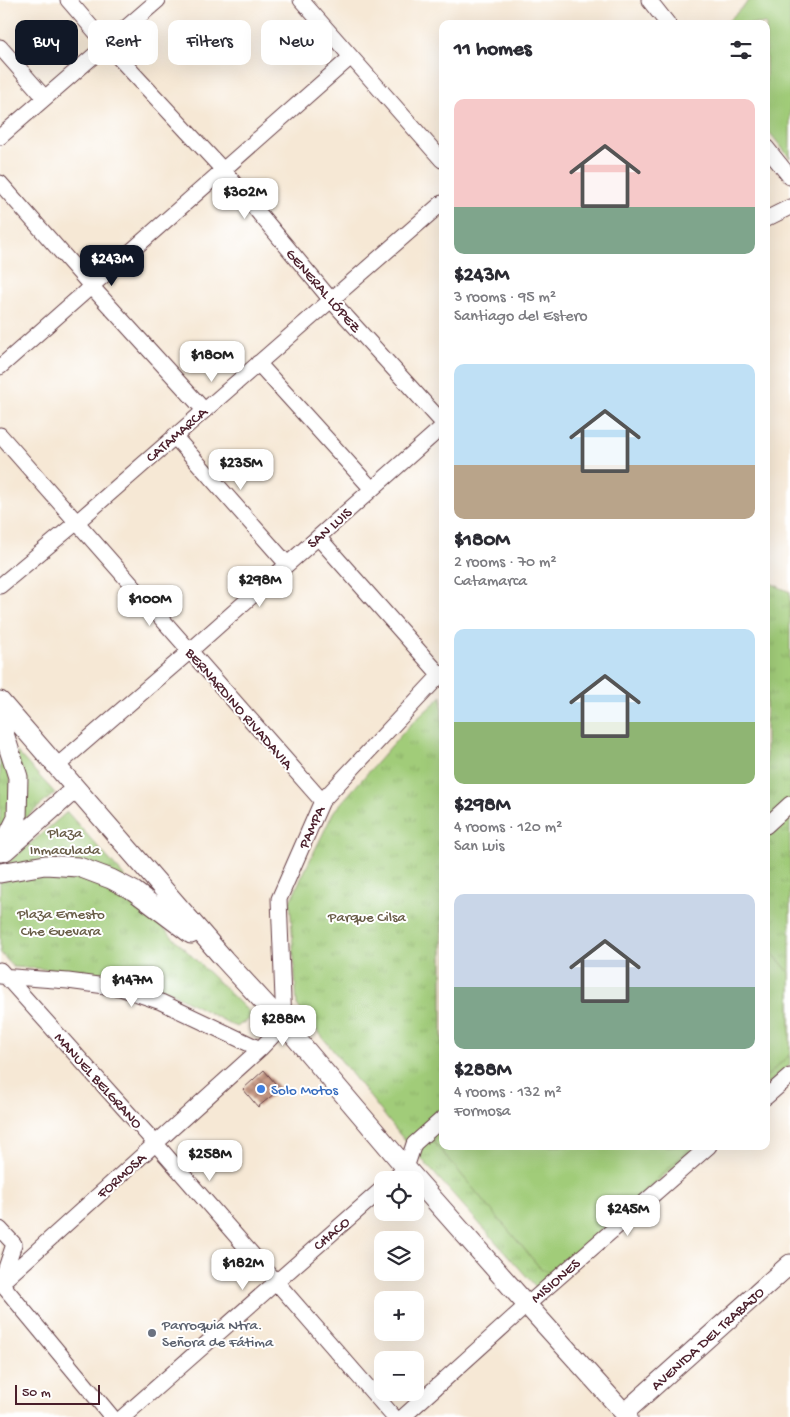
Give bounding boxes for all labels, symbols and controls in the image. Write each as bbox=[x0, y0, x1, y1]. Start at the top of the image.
chip: Buy bbox=[15, 20, 78, 65]
chip: Rent bbox=[88, 20, 158, 65]
chip: Filters bbox=[168, 20, 251, 65]
chip: New bbox=[261, 20, 332, 65]
icon: filters bbox=[727, 36, 755, 64]
text: 11 homes bbox=[454, 38, 532, 63]
icon: home bbox=[560, 131, 650, 221]
pin: $302M bbox=[210, 178, 280, 220]
text: $302M bbox=[223, 184, 267, 203]
pin: $243M bbox=[77, 244, 147, 287]
street label: GENERAL LÓPEZ bbox=[281, 246, 364, 337]
text: $243M bbox=[91, 251, 133, 270]
text: $243M bbox=[454, 264, 509, 289]
text: 3 rooms · 95 m² bbox=[454, 289, 556, 308]
text: Santiago del Estero bbox=[454, 308, 588, 327]
pin: $180M bbox=[177, 340, 247, 383]
text: $180M bbox=[191, 347, 233, 366]
icon: home bbox=[560, 396, 650, 486]
street label: CATAMARCA bbox=[143, 403, 213, 467]
pin: $235M bbox=[206, 448, 276, 491]
text: $235M bbox=[220, 455, 262, 474]
street label: SAN LUIS bbox=[304, 504, 357, 553]
text: $180M bbox=[454, 529, 510, 554]
text: 2 rooms · 70 m² bbox=[454, 554, 557, 573]
pin: $298M bbox=[225, 566, 295, 608]
text: $298M bbox=[239, 572, 281, 591]
text: Catamarca bbox=[454, 573, 527, 592]
pin: $100M bbox=[115, 584, 185, 627]
text: $100M bbox=[129, 591, 171, 610]
street label: BERNARDINO RIVADAVIA bbox=[180, 644, 297, 775]
icon: home bbox=[560, 661, 650, 751]
text: $298M bbox=[454, 794, 510, 819]
street label: PAMPA bbox=[295, 803, 331, 853]
text: 4 rooms · 120 m² bbox=[454, 819, 562, 838]
park label: Plaza Inmaculada bbox=[30, 825, 101, 860]
text: San Luis bbox=[454, 838, 504, 857]
park label: Plaza Ernesto Che Guevara bbox=[16, 906, 105, 941]
park label: Parque Cilsa bbox=[327, 909, 407, 927]
icon: home bbox=[560, 926, 650, 1016]
pin: $147M bbox=[97, 966, 167, 1008]
text: $147M bbox=[112, 972, 152, 991]
pin: $288M bbox=[248, 1004, 318, 1047]
text: $288M bbox=[261, 1011, 305, 1030]
street label: MANUEL BELGRANO bbox=[49, 1029, 146, 1133]
text: $288M bbox=[454, 1059, 511, 1084]
place label: Solo Motos bbox=[271, 1082, 338, 1100]
marker: Solo Motos bbox=[255, 1083, 267, 1095]
text: 4 rooms · 132 m² bbox=[454, 1084, 562, 1103]
text: Formosa bbox=[454, 1103, 511, 1122]
pin: $258M bbox=[175, 1140, 245, 1182]
text: $258M bbox=[188, 1146, 232, 1165]
street label: FORMOSA bbox=[93, 1149, 151, 1204]
map controls bbox=[374, 1171, 424, 1401]
button: locate bbox=[374, 1171, 424, 1221]
pin: $245M bbox=[593, 1194, 663, 1237]
text: $245M bbox=[607, 1201, 649, 1220]
street label: CHACO bbox=[310, 1214, 354, 1255]
button: layers bbox=[374, 1231, 424, 1281]
pin: $182M bbox=[208, 1248, 278, 1291]
text: $182M bbox=[222, 1255, 264, 1274]
street label: MISIONES bbox=[528, 1255, 585, 1308]
street label: AVENIDA DEL TRABAJO bbox=[648, 1284, 769, 1395]
button: + bbox=[374, 1291, 424, 1341]
place label: Parroquia Ntra. Señora de Fátima bbox=[161, 1317, 274, 1352]
marker: Parroquia Ntra. Señora de Fátima bbox=[146, 1327, 158, 1339]
button: − bbox=[374, 1351, 424, 1401]
scale bar bbox=[15, 1382, 100, 1405]
text: 50 m bbox=[22, 1385, 51, 1402]

